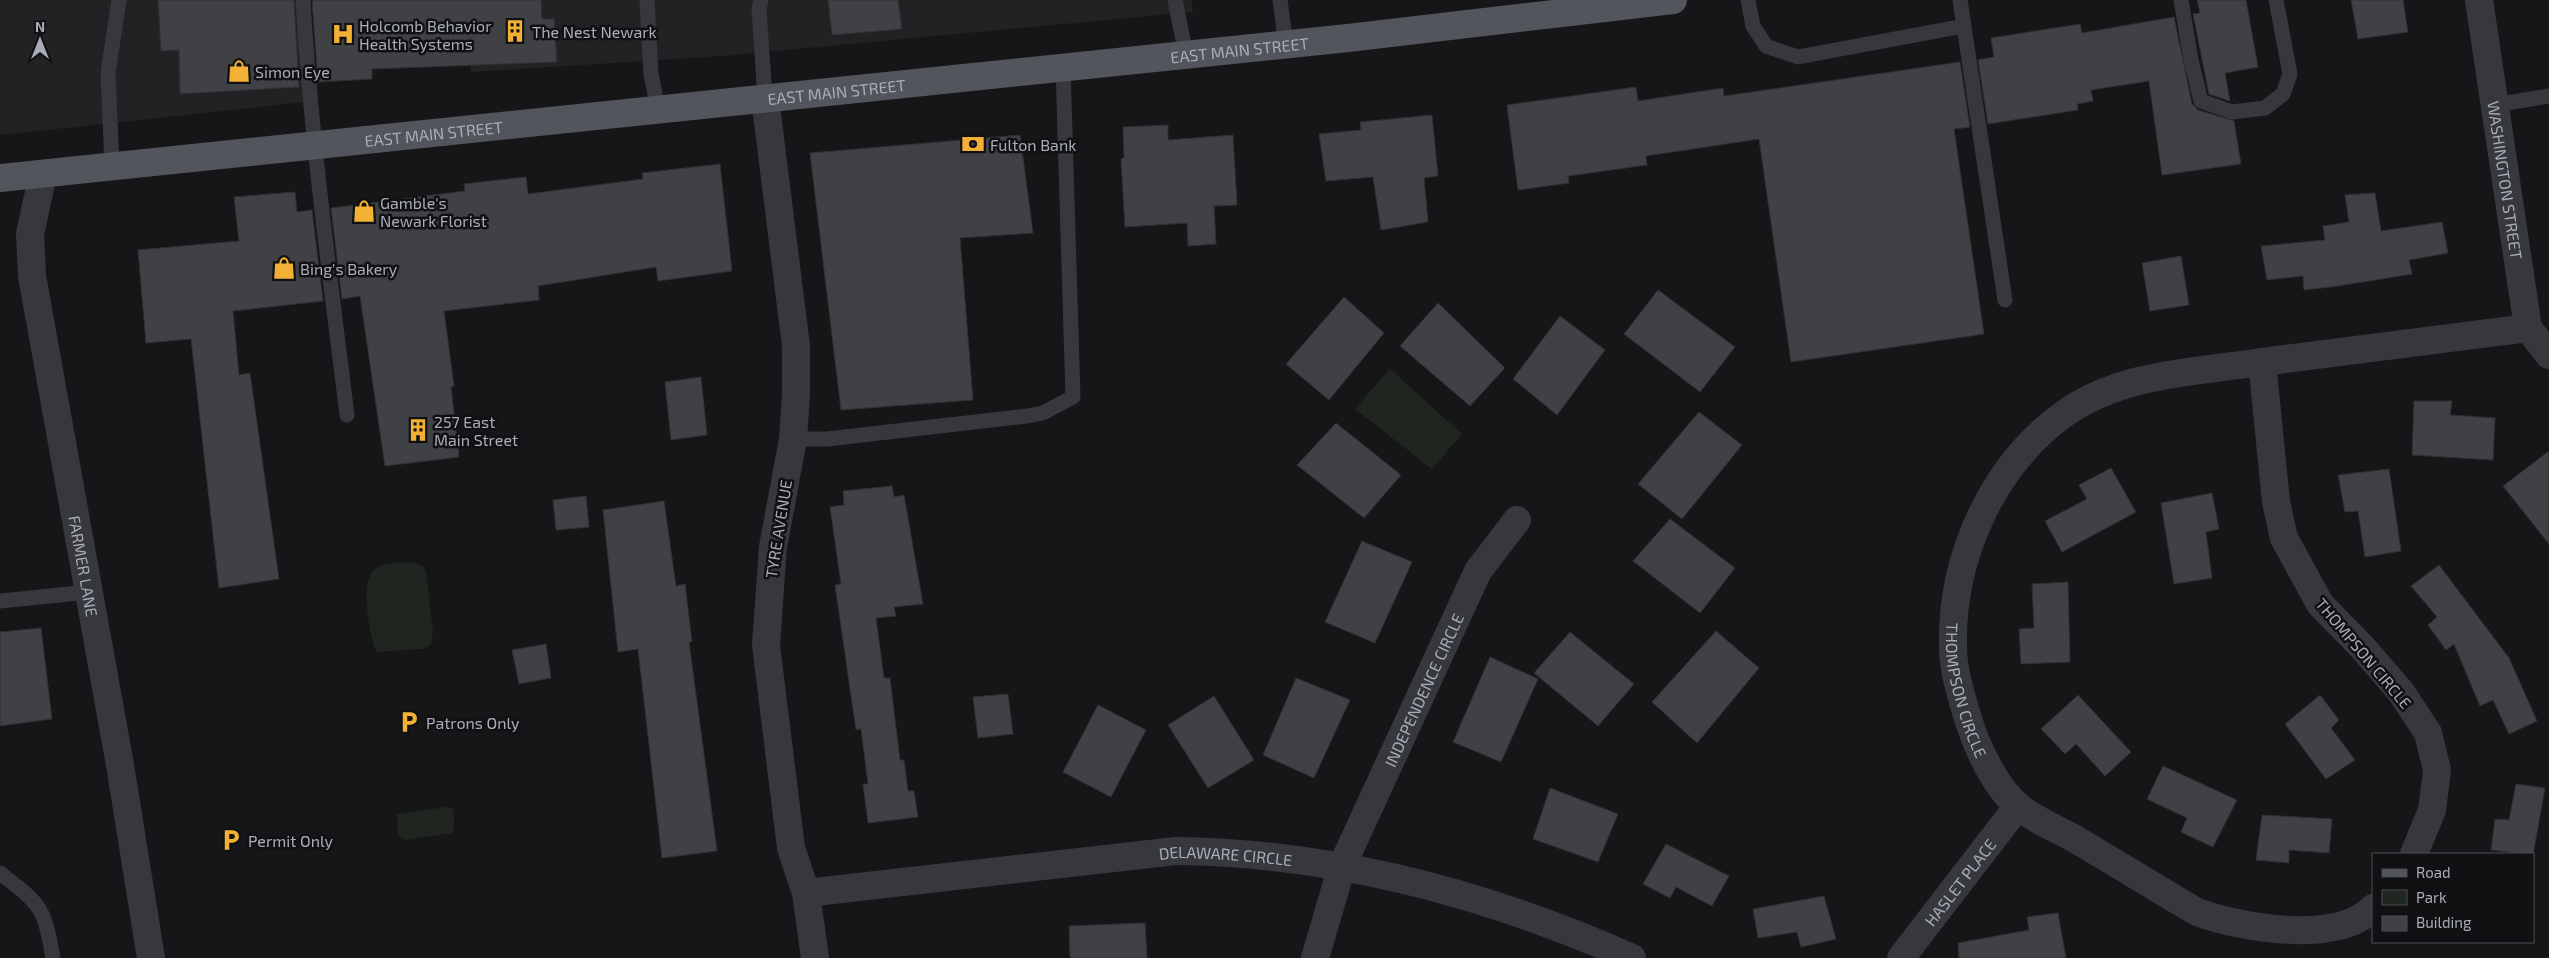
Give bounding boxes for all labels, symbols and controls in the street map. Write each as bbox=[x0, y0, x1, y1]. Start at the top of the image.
north arrow bbox=[15, 15, 65, 65]
place label: Holcomb Behavior Health Systems bbox=[359, 16, 492, 53]
text: N bbox=[35, 18, 45, 35]
building icon: The Nest Newark bbox=[502, 18, 528, 44]
hospital icon: Holcomb Behavior Health Systems bbox=[330, 21, 356, 47]
place label: The Nest Newark bbox=[532, 22, 657, 41]
street label: EAST MAIN STREET bbox=[1169, 33, 1309, 66]
shop icon: Simon Eye bbox=[226, 58, 252, 84]
place label: Simon Eye bbox=[255, 62, 330, 81]
street label: EAST MAIN STREET bbox=[766, 75, 907, 108]
street label: WASHINGTON STREET bbox=[2485, 99, 2527, 261]
street label: EAST MAIN STREET bbox=[364, 116, 504, 150]
bank icon: Fulton Bank bbox=[960, 131, 986, 157]
place label: Fulton Bank bbox=[990, 135, 1076, 154]
place label: Gamble's Newark Florist bbox=[380, 193, 487, 230]
shop icon: Gamble's Newark Florist bbox=[351, 198, 377, 224]
shop icon: Bing's Bakery bbox=[271, 255, 297, 281]
place label: Bing's Bakery bbox=[300, 259, 398, 278]
place label: 257 East Main Street bbox=[434, 412, 518, 449]
building icon: 257 East Main Street bbox=[405, 417, 431, 443]
street label: TYRE AVENUE bbox=[761, 478, 795, 580]
street label: FARMER LANE bbox=[66, 514, 103, 618]
street label: THOMPSON CIRCLE bbox=[2312, 594, 2416, 712]
street label: INDEPENDENCE CIRCLE bbox=[1380, 610, 1467, 769]
street label: THOMPSON CIRCLE bbox=[1943, 622, 1991, 760]
parking icon: Patrons Only bbox=[396, 709, 422, 735]
place label: Patrons Only bbox=[426, 713, 520, 732]
parking icon: Permit Only bbox=[218, 827, 244, 853]
place label: Permit Only bbox=[248, 831, 333, 850]
street label: HASLET PLACE bbox=[1920, 834, 1999, 929]
street label: DELAWARE CIRCLE bbox=[1158, 841, 1294, 869]
legend bbox=[2372, 853, 2534, 943]
text: Road bbox=[2416, 863, 2451, 881]
text: Park bbox=[2416, 888, 2447, 906]
text: Building bbox=[2416, 913, 2472, 931]

